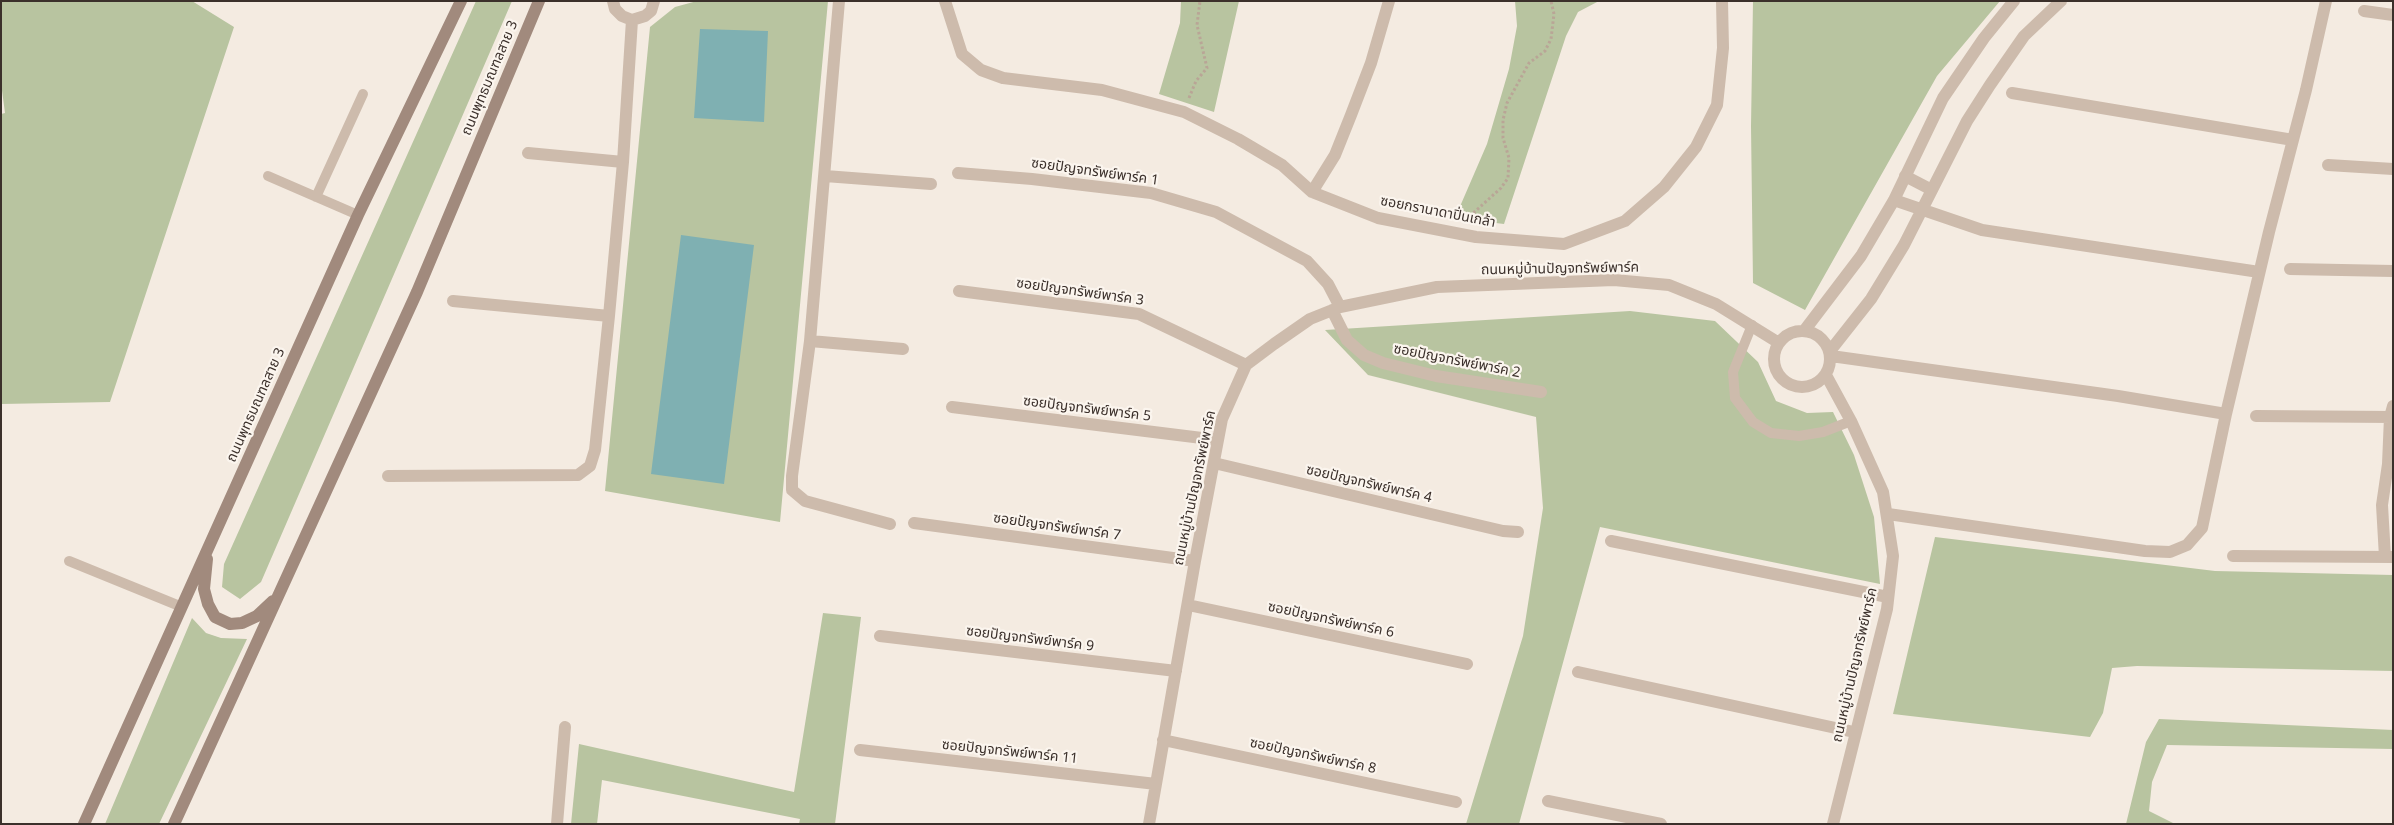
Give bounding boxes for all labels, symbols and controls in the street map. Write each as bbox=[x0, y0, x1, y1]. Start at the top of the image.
street label: ถนนพุทธมณฑลสาย 3 bbox=[458, 18, 522, 138]
street label: ซอยปัญจทรัพย์พาร์ค 1 bbox=[1030, 155, 1160, 189]
street label: ซอยกรานาดาปิ่นเกล้า bbox=[1379, 193, 1497, 231]
street label: ถนนหมู่บ้านปัญจทรัพย์พาร์ค bbox=[1481, 259, 1639, 279]
street label: ซอยปัญจทรัพย์พาร์ค 3 bbox=[1015, 275, 1145, 309]
street label: ซอยปัญจทรัพย์พาร์ค 2 bbox=[1392, 340, 1522, 382]
street label: ถนนพุทธมณฑลสาย 3 bbox=[223, 345, 289, 465]
street label: ซอยปัญจทรัพย์พาร์ค 5 bbox=[1022, 393, 1152, 425]
street label: ถนนหมู่บ้านปัญจทรัพย์พาร์ค bbox=[1170, 409, 1220, 567]
street label: ซอยปัญจทรัพย์พาร์ค 4 bbox=[1304, 461, 1434, 507]
street label: ซอยปัญจทรัพย์พาร์ค 7 bbox=[992, 510, 1122, 544]
street label: ถนนหมู่บ้านปัญจทรัพย์พาร์ค bbox=[1829, 586, 1881, 744]
street label: ซอยปัญจทรัพย์พาร์ค 6 bbox=[1266, 598, 1396, 642]
street label: ซอยปัญจทรัพย์พาร์ค 9 bbox=[965, 623, 1095, 655]
street label: ซอยปัญจทรัพย์พาร์ค 8 bbox=[1248, 734, 1378, 778]
street label: ซอยปัญจทรัพย์พาร์ค 11 bbox=[941, 737, 1079, 767]

